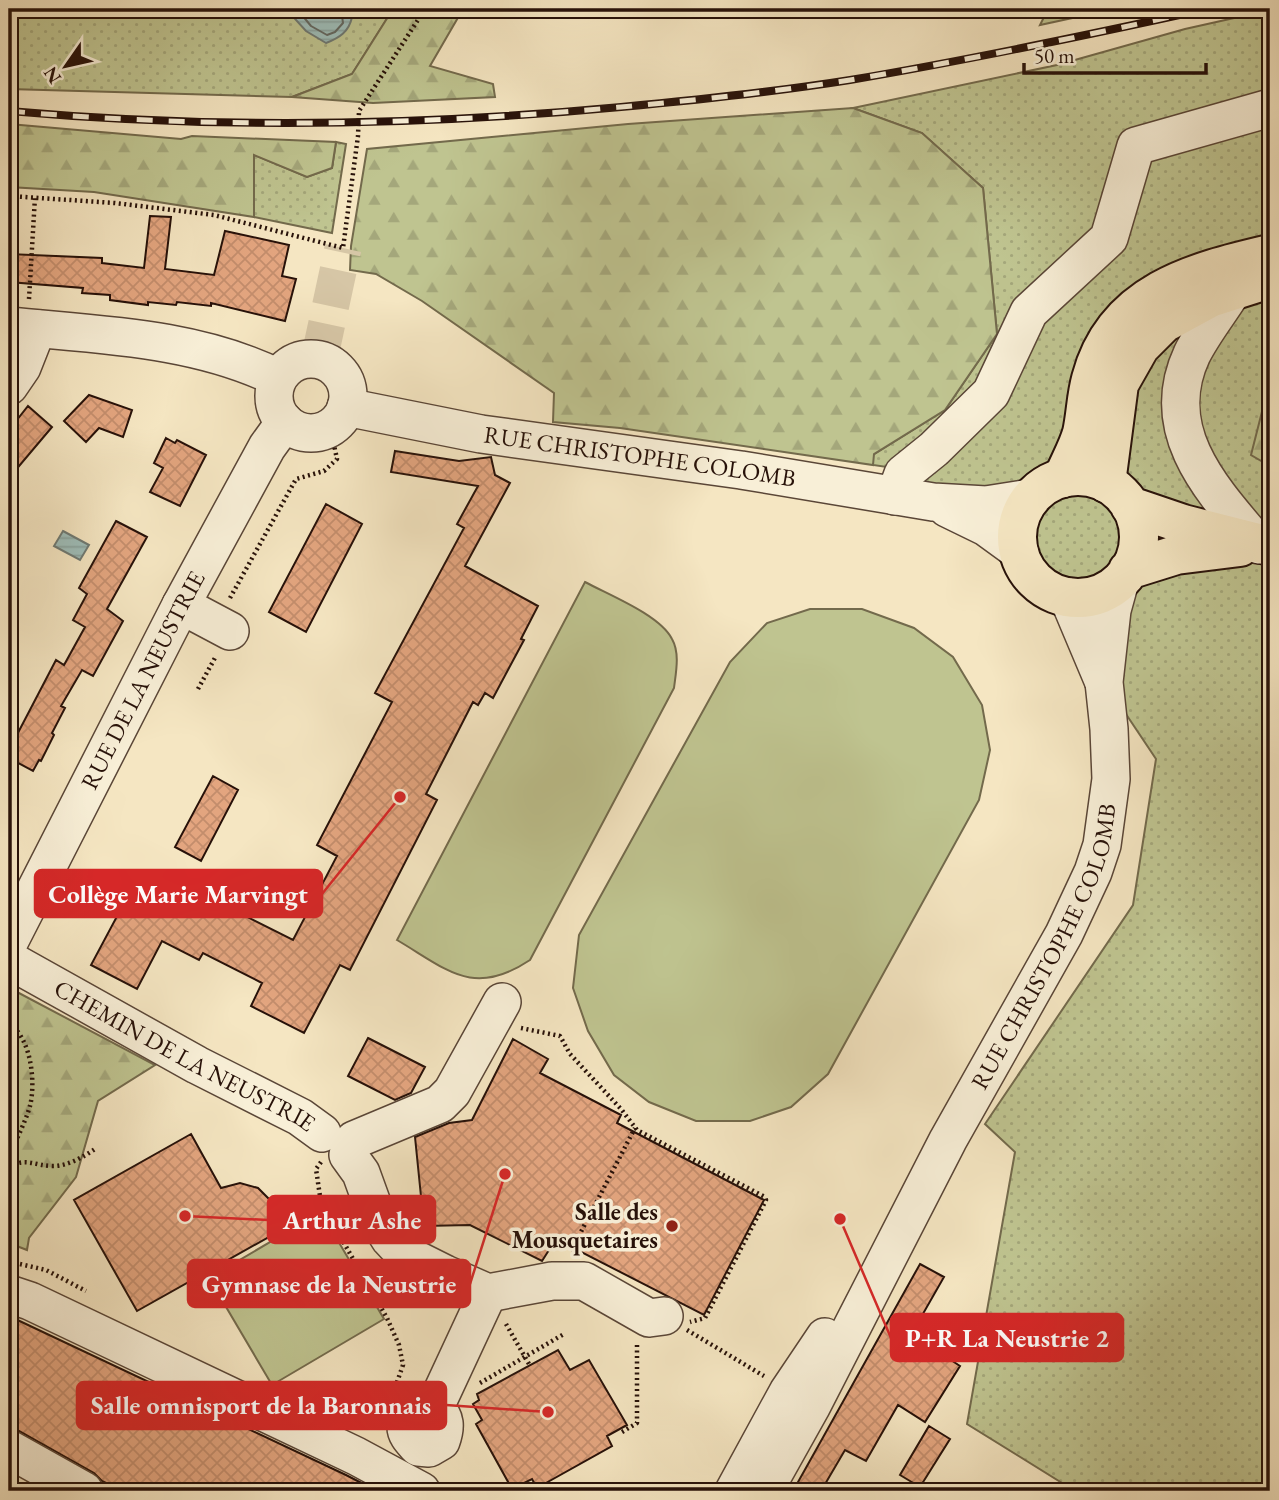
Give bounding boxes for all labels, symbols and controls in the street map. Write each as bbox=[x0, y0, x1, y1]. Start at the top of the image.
north arrow bbox=[32, 32, 102, 102]
scale bar bbox=[1024, 32, 1206, 76]
text: 50 m bbox=[1034, 42, 1075, 69]
text: N bbox=[37, 61, 67, 89]
street label: RUE CHRISTOPHE COLOMB bbox=[482, 419, 798, 494]
street label: RUE DE LA NEUSTRIE bbox=[74, 565, 212, 795]
street label: RUE CHRISTOPHE COLOMB bbox=[964, 802, 1122, 1095]
callout: Collège Marie Marvingt bbox=[35, 870, 322, 917]
text: Collège Marie Marvingt bbox=[48, 877, 308, 911]
street label: CHEMIN DE LA NEUSTRIE bbox=[49, 972, 322, 1138]
callout: Arthur Ashe bbox=[268, 1196, 435, 1243]
place label: Salle des Mousquetaires bbox=[512, 1196, 658, 1256]
text: Arthur Ashe bbox=[282, 1203, 421, 1237]
marker: Salle des Mousquetaires bbox=[664, 1218, 680, 1234]
callout: Gymnase de la Neustrie bbox=[188, 1260, 470, 1307]
text: Gymnase de la Neustrie bbox=[202, 1267, 456, 1301]
callout: P+R La Neustrie 2 bbox=[891, 1314, 1123, 1361]
text: P+R La Neustrie 2 bbox=[905, 1321, 1109, 1355]
callout: Salle omnisport de la Baronnais bbox=[77, 1382, 446, 1429]
text: Salle omnisport de la Baronnais bbox=[91, 1388, 431, 1422]

